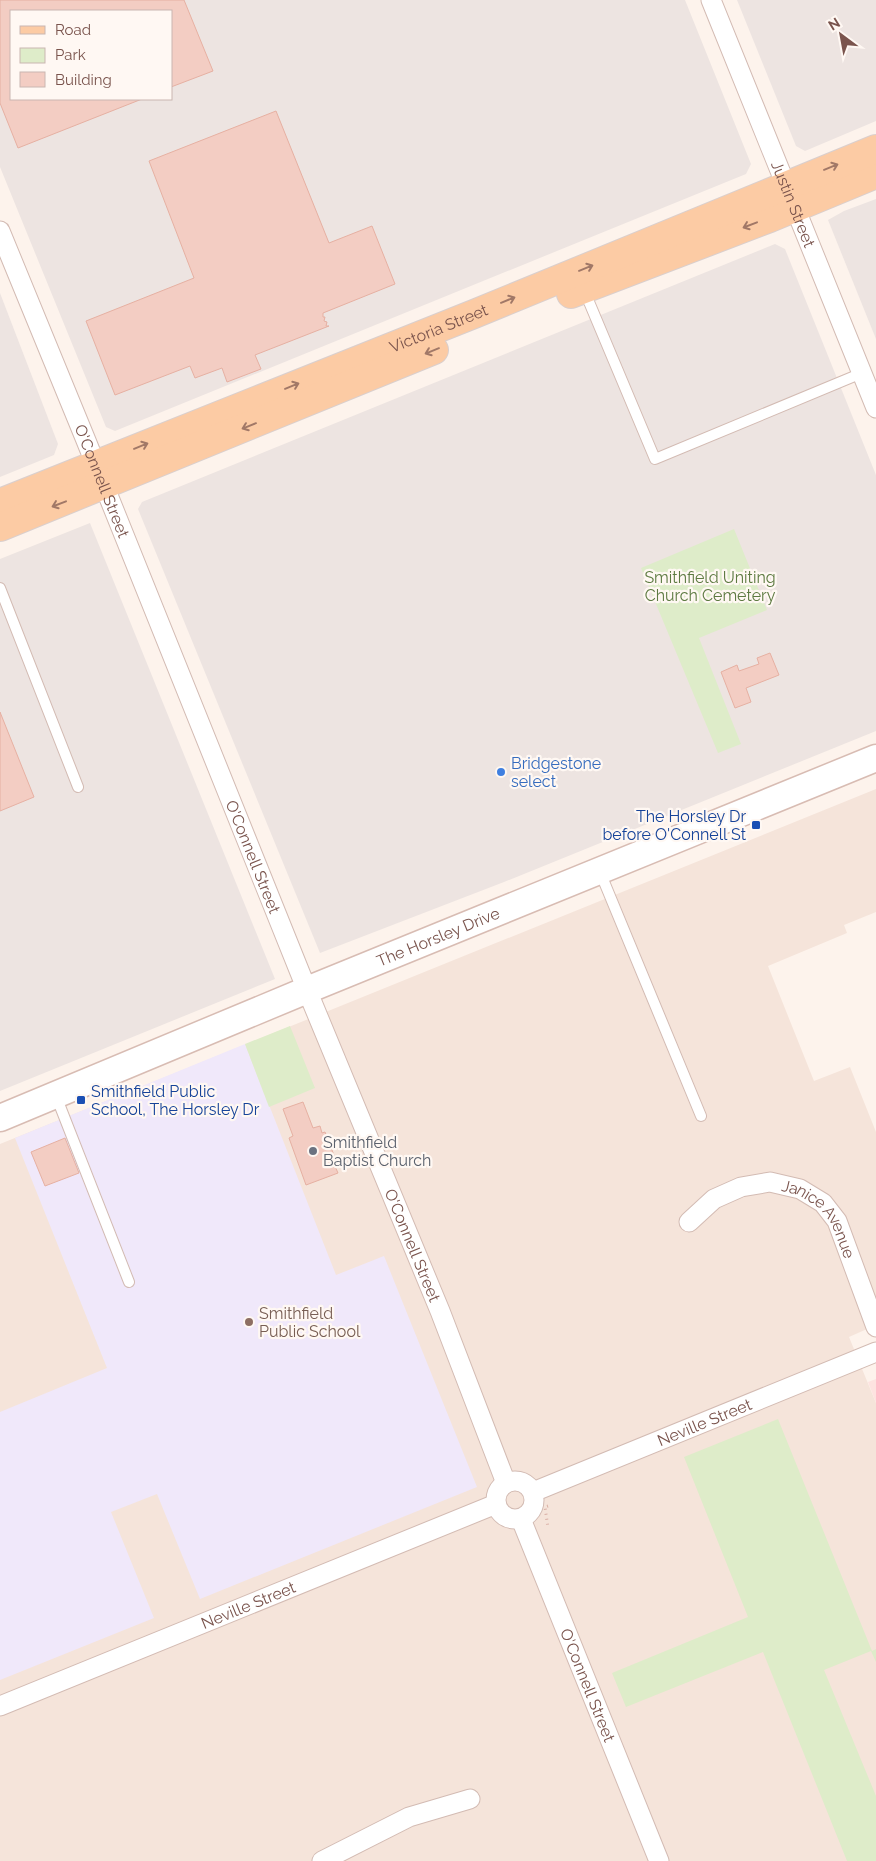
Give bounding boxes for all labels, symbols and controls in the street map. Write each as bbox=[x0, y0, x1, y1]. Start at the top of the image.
legend bbox=[10, 10, 172, 100]
north arrow bbox=[816, 10, 866, 60]
text: N bbox=[825, 14, 843, 34]
text: Road bbox=[55, 21, 91, 39]
text: Park bbox=[55, 46, 86, 64]
text: Building bbox=[55, 71, 112, 89]
street label: Justin Street bbox=[767, 158, 819, 251]
one-way arrow bbox=[823, 162, 838, 172]
one-way arrow bbox=[743, 221, 758, 231]
one-way arrow bbox=[578, 263, 593, 273]
one-way arrow bbox=[500, 295, 515, 305]
street label: Victoria Street bbox=[387, 300, 491, 357]
one-way arrow bbox=[425, 347, 440, 356]
one-way arrow bbox=[284, 381, 299, 390]
street label: O'Connell Street bbox=[70, 422, 133, 541]
one-way arrow bbox=[242, 422, 258, 431]
one-way arrow bbox=[133, 441, 148, 450]
one-way arrow bbox=[52, 499, 67, 509]
park label: Smithfield Uniting Church Cemetery bbox=[644, 568, 776, 605]
place label: Bridgestone select bbox=[511, 754, 601, 791]
marker: Bridgestone select bbox=[495, 766, 507, 778]
street label: O'Connell Street bbox=[222, 797, 284, 917]
place label: The Horsley Dr before O'Connell St bbox=[603, 807, 747, 844]
marker: The Horsley Dr before O'Connell St bbox=[750, 819, 762, 831]
street label: The Horsley Drive bbox=[374, 904, 502, 971]
place label: Smithfield Public School, The Horsley Dr bbox=[91, 1082, 260, 1119]
marker: Smithfield Public School, The Horsley Dr bbox=[75, 1094, 87, 1106]
place label: Smithfield Baptist Church bbox=[323, 1133, 431, 1170]
marker: Smithfield Baptist Church bbox=[307, 1145, 319, 1157]
street label: Janice Avenue bbox=[780, 1176, 859, 1261]
street label: O'Connell Street bbox=[380, 1186, 444, 1305]
place label: Smithfield Public School bbox=[259, 1304, 361, 1341]
marker: Smithfield Public School bbox=[243, 1316, 255, 1328]
street label: Neville Street bbox=[655, 1395, 755, 1450]
street label: Neville Street bbox=[198, 1577, 299, 1633]
street label: O'Connell Street bbox=[556, 1626, 619, 1745]

